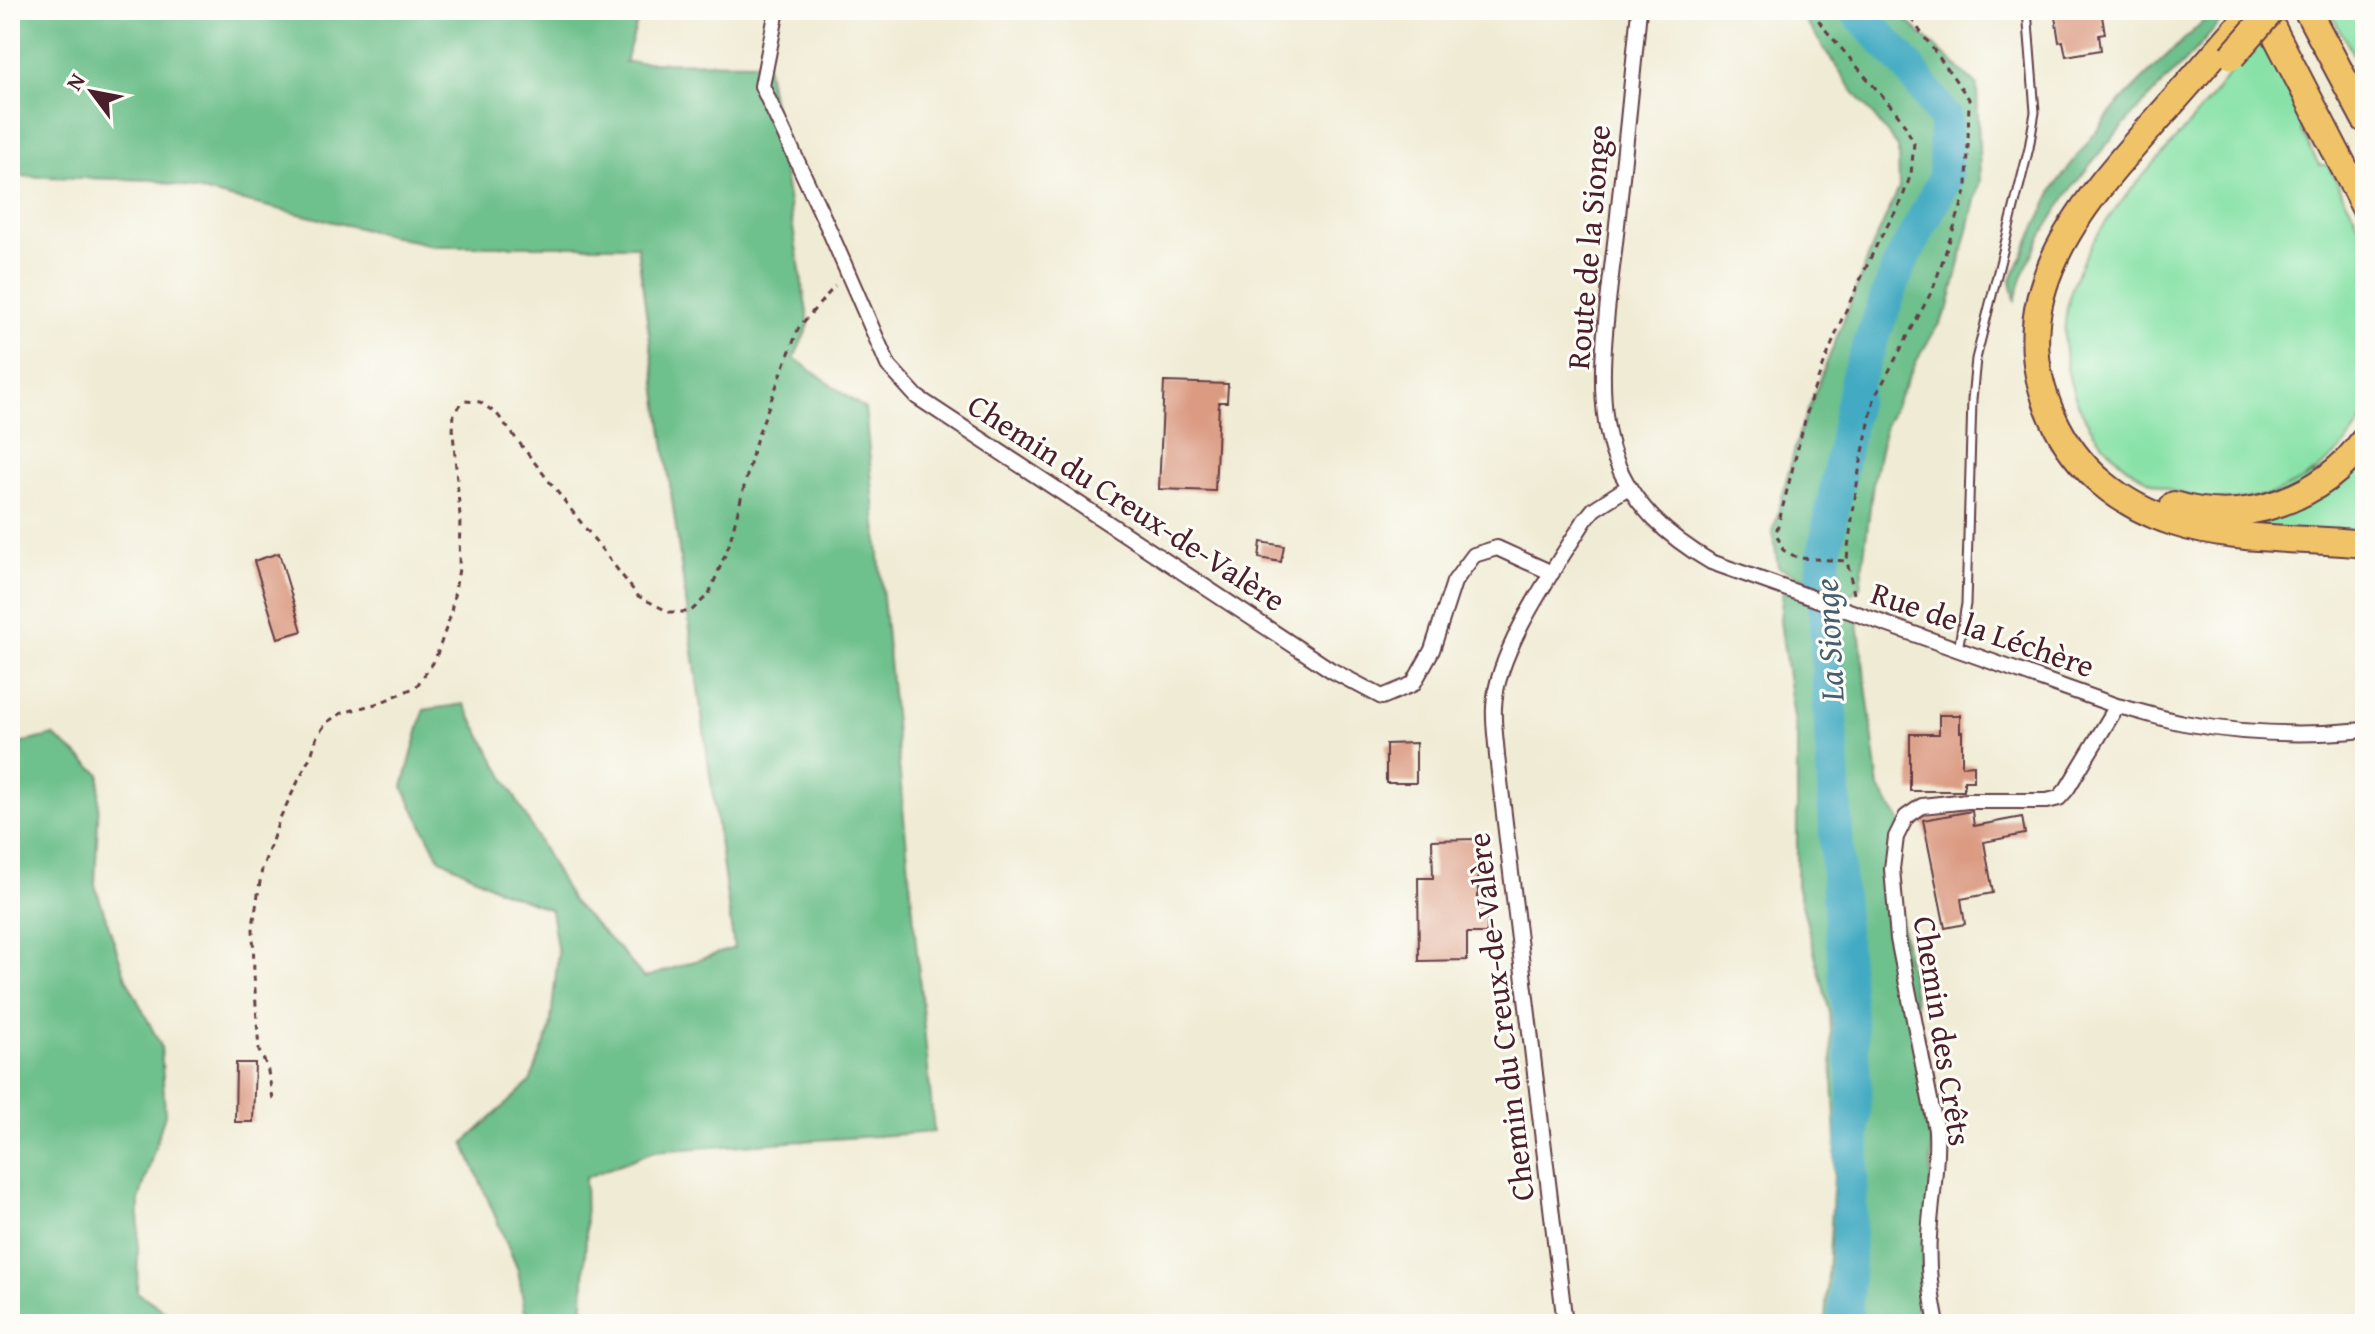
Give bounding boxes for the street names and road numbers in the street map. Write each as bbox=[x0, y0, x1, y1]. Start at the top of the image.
street label: Route de la Sionge bbox=[1554, 123, 1622, 371]
street label: Chemin du Creux-de-Valère bbox=[959, 381, 1295, 623]
street label: Rue de la Léchère bbox=[1865, 569, 2101, 689]
street label: Chemin du Creux-de-Valère bbox=[1454, 830, 1546, 1204]
street label: Chemin des Crêts bbox=[1902, 913, 1984, 1149]

